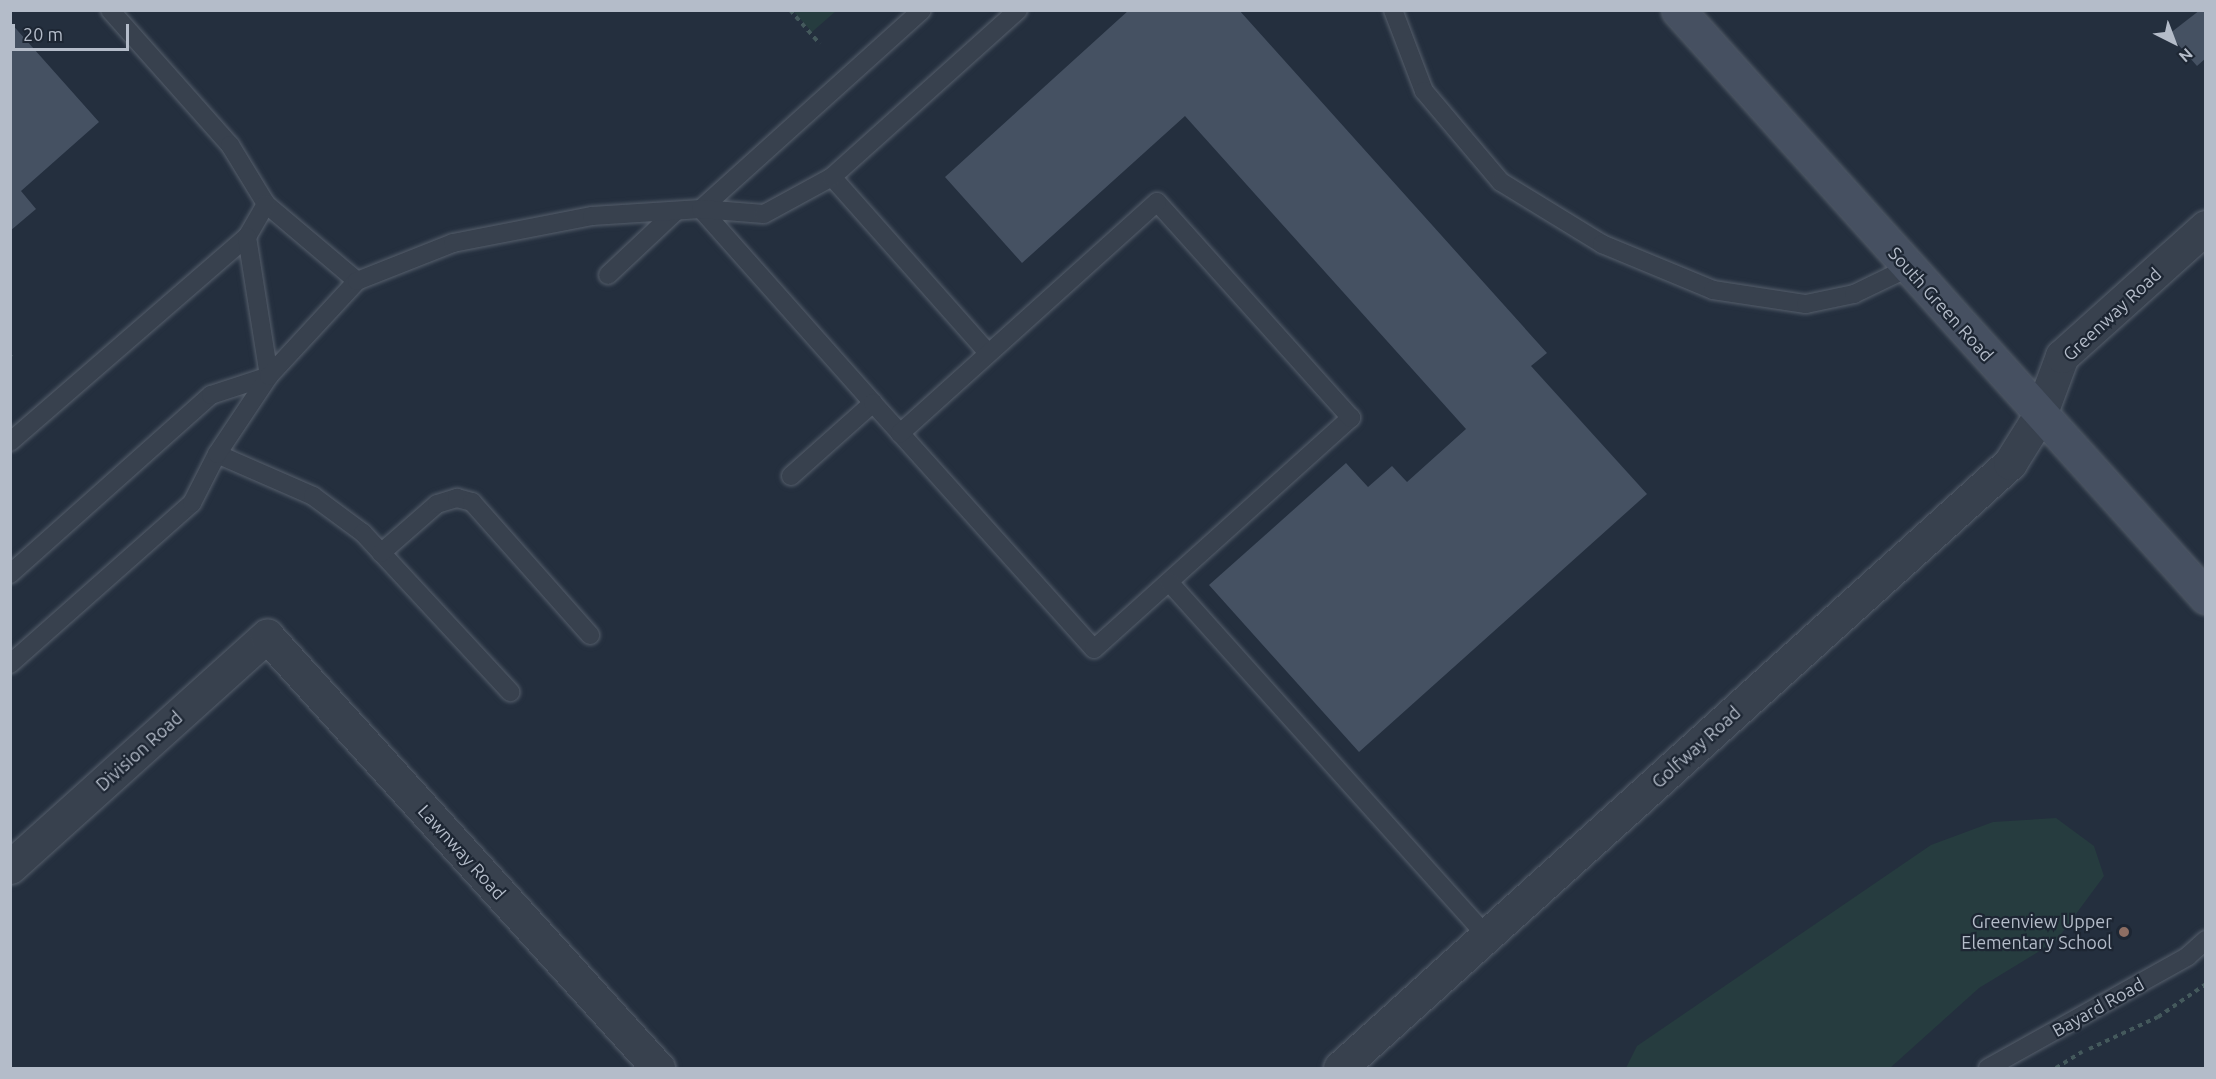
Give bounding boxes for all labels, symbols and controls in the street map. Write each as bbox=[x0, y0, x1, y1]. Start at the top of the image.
scale bar bbox=[15, 12, 132, 50]
north arrow bbox=[2144, 12, 2204, 72]
text: 20 m bbox=[23, 24, 63, 44]
text: N bbox=[2176, 45, 2197, 66]
street label: South Green Road bbox=[1884, 242, 1998, 366]
street label: Greenway Road bbox=[2058, 263, 2166, 365]
street label: Golfway Road bbox=[1647, 702, 1745, 792]
street label: Division Road bbox=[91, 707, 187, 795]
street label: Lawnway Road bbox=[414, 800, 510, 904]
place label: Greenview Upper Elementary School bbox=[1961, 911, 2112, 954]
marker: Greenview Upper Elementary School bbox=[2117, 925, 2131, 939]
street label: Bayard Road bbox=[2048, 973, 2148, 1041]

